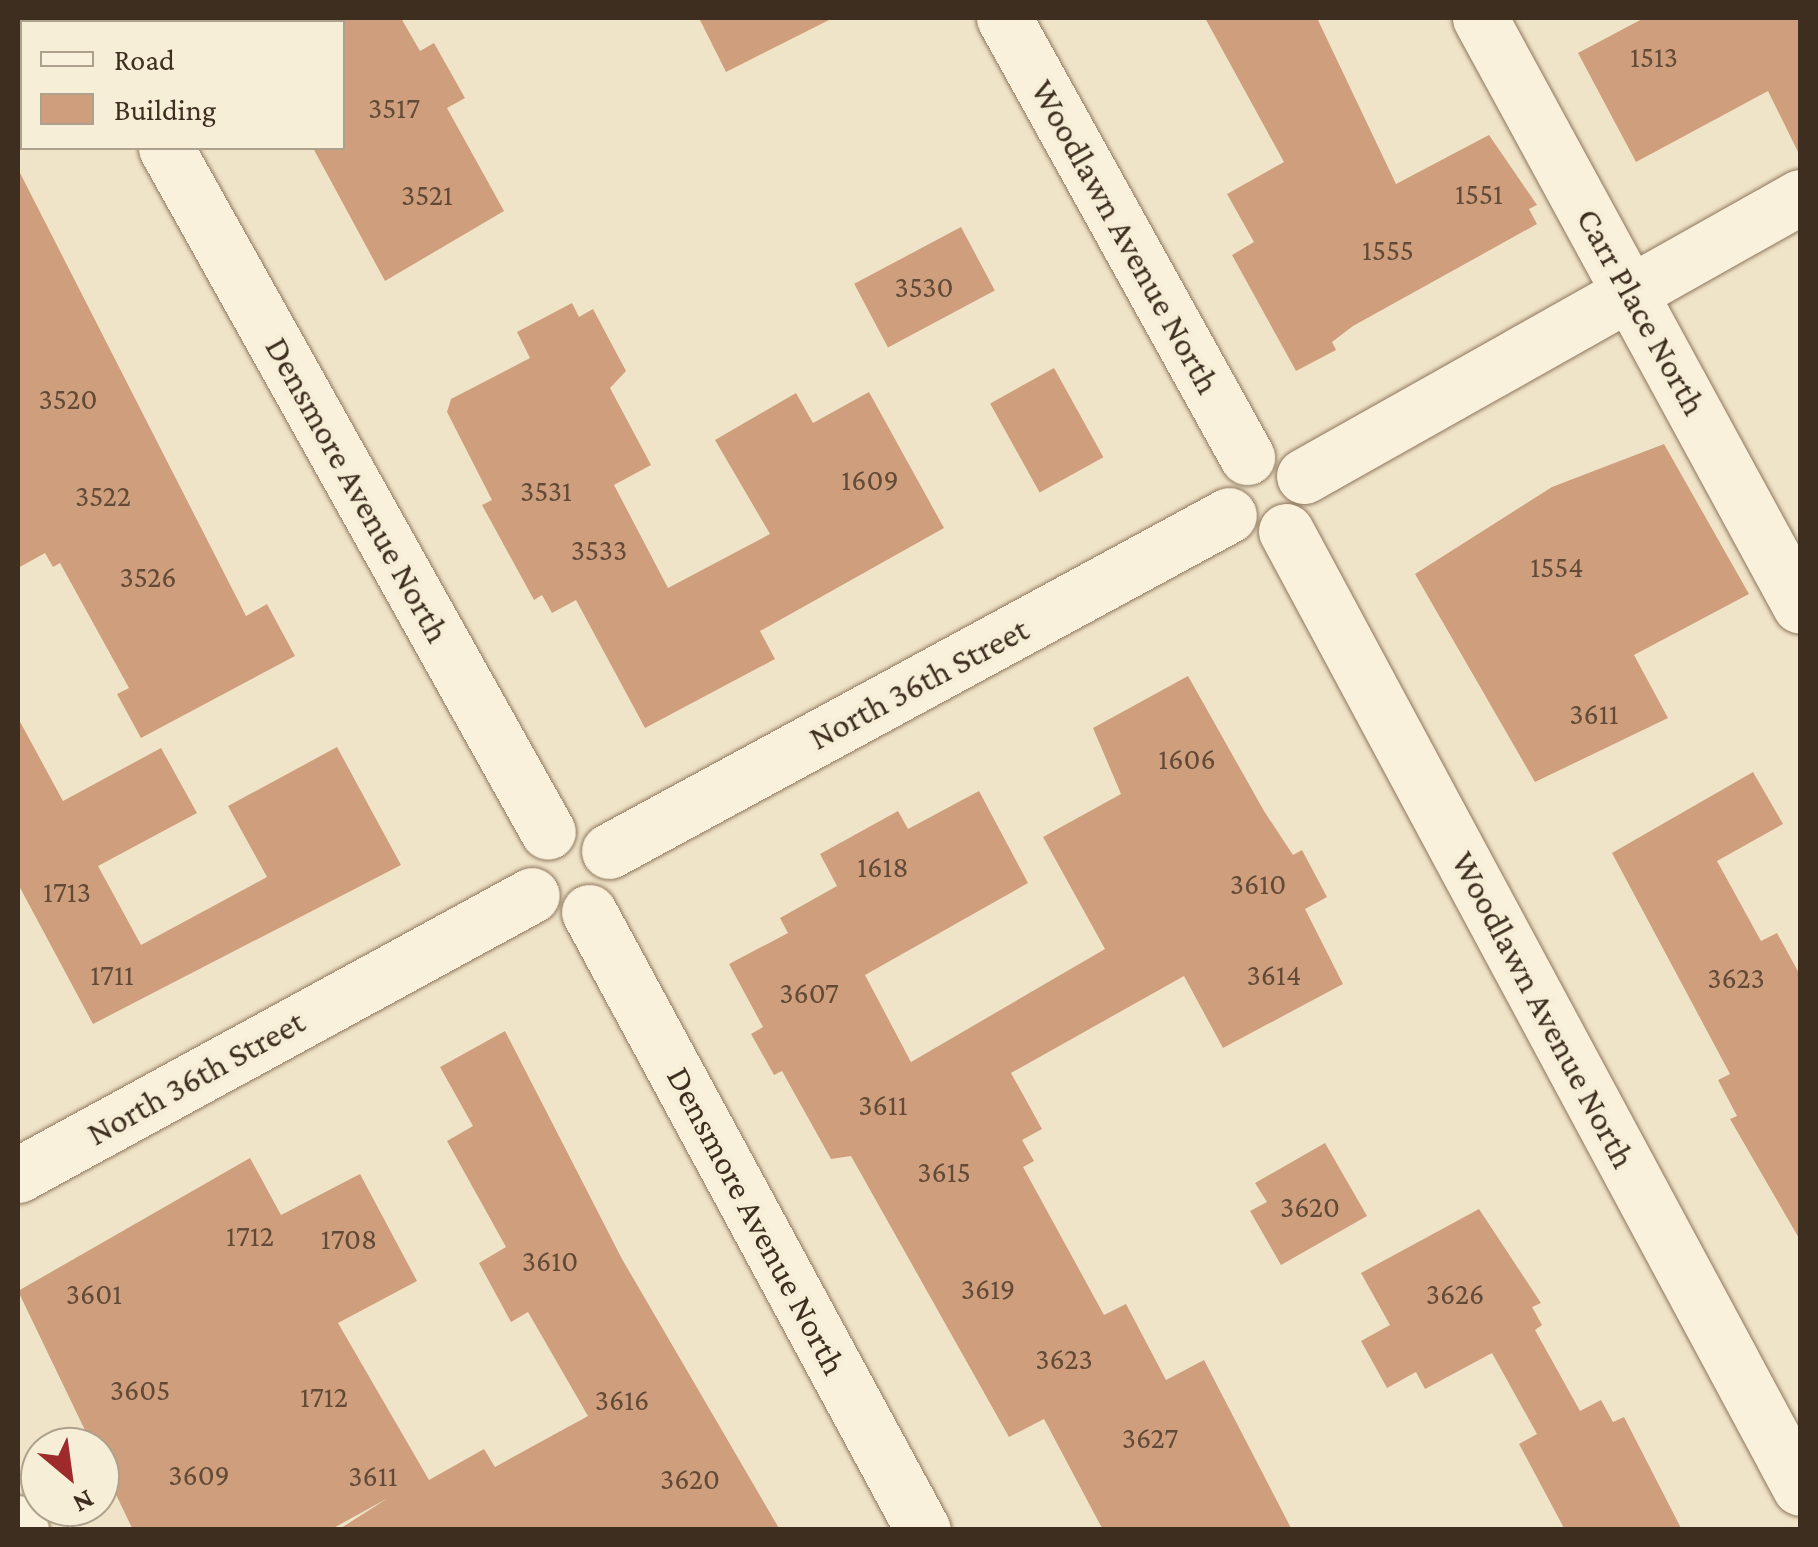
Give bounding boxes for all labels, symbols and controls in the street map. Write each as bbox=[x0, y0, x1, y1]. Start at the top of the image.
legend bbox=[20, 20, 345, 150]
house number: 1513 bbox=[1630, 39, 1678, 75]
text: Road bbox=[114, 43, 175, 76]
street label: Woodlawn Avenue North bbox=[1021, 73, 1229, 401]
house number: 3517 bbox=[368, 90, 420, 126]
text: Building bbox=[114, 93, 216, 126]
house number: 1551 bbox=[1455, 176, 1503, 212]
house number: 3521 bbox=[401, 177, 453, 213]
street label: Carr Place North bbox=[1567, 201, 1715, 423]
house number: 1555 bbox=[1362, 232, 1414, 268]
house number: 3530 bbox=[894, 269, 954, 305]
street label: Densmore Avenue North bbox=[255, 330, 459, 650]
house number: 3520 bbox=[39, 381, 97, 417]
house number: 1609 bbox=[841, 462, 899, 498]
house number: 3531 bbox=[520, 473, 572, 509]
house number: 3522 bbox=[75, 478, 131, 514]
house number: 3533 bbox=[571, 532, 627, 568]
house number: 1554 bbox=[1530, 549, 1584, 585]
house number: 3526 bbox=[119, 559, 177, 595]
street label: North 36th Street bbox=[802, 608, 1036, 760]
house number: 3611 bbox=[1569, 696, 1619, 732]
house number: 1606 bbox=[1158, 741, 1216, 777]
street label: Woodlawn Avenue North bbox=[1442, 844, 1644, 1176]
house number: 1618 bbox=[857, 849, 909, 885]
house number: 3610 bbox=[1230, 866, 1286, 902]
house number: 1713 bbox=[43, 874, 91, 910]
house number: 1711 bbox=[90, 957, 134, 993]
house number: 3614 bbox=[1247, 957, 1301, 993]
house number: 3623 bbox=[1707, 960, 1765, 996]
house number: 3607 bbox=[779, 975, 839, 1011]
street label: North 36th Street bbox=[80, 1001, 312, 1155]
street label: Densmore Avenue North bbox=[657, 1060, 855, 1382]
house number: 3611 bbox=[858, 1087, 908, 1123]
house number: 3615 bbox=[917, 1154, 971, 1190]
house number: 3620 bbox=[1280, 1189, 1340, 1225]
house number: 1712 bbox=[226, 1218, 274, 1254]
house number: 1708 bbox=[321, 1221, 377, 1257]
house number: 3610 bbox=[522, 1243, 578, 1279]
house number: 3619 bbox=[961, 1271, 1015, 1307]
house number: 3601 bbox=[66, 1276, 122, 1312]
house number: 3626 bbox=[1426, 1276, 1484, 1312]
house number: 3623 bbox=[1035, 1341, 1093, 1377]
house number: 3605 bbox=[110, 1372, 170, 1408]
house number: 1712 bbox=[300, 1379, 348, 1415]
house number: 3616 bbox=[595, 1382, 649, 1418]
house number: 3627 bbox=[1122, 1420, 1178, 1456]
north arrow bbox=[20, 1427, 120, 1527]
house number: 3609 bbox=[168, 1457, 230, 1493]
house number: 3611 bbox=[348, 1458, 398, 1494]
house number: 3620 bbox=[660, 1461, 720, 1497]
text: N bbox=[68, 1484, 100, 1520]

